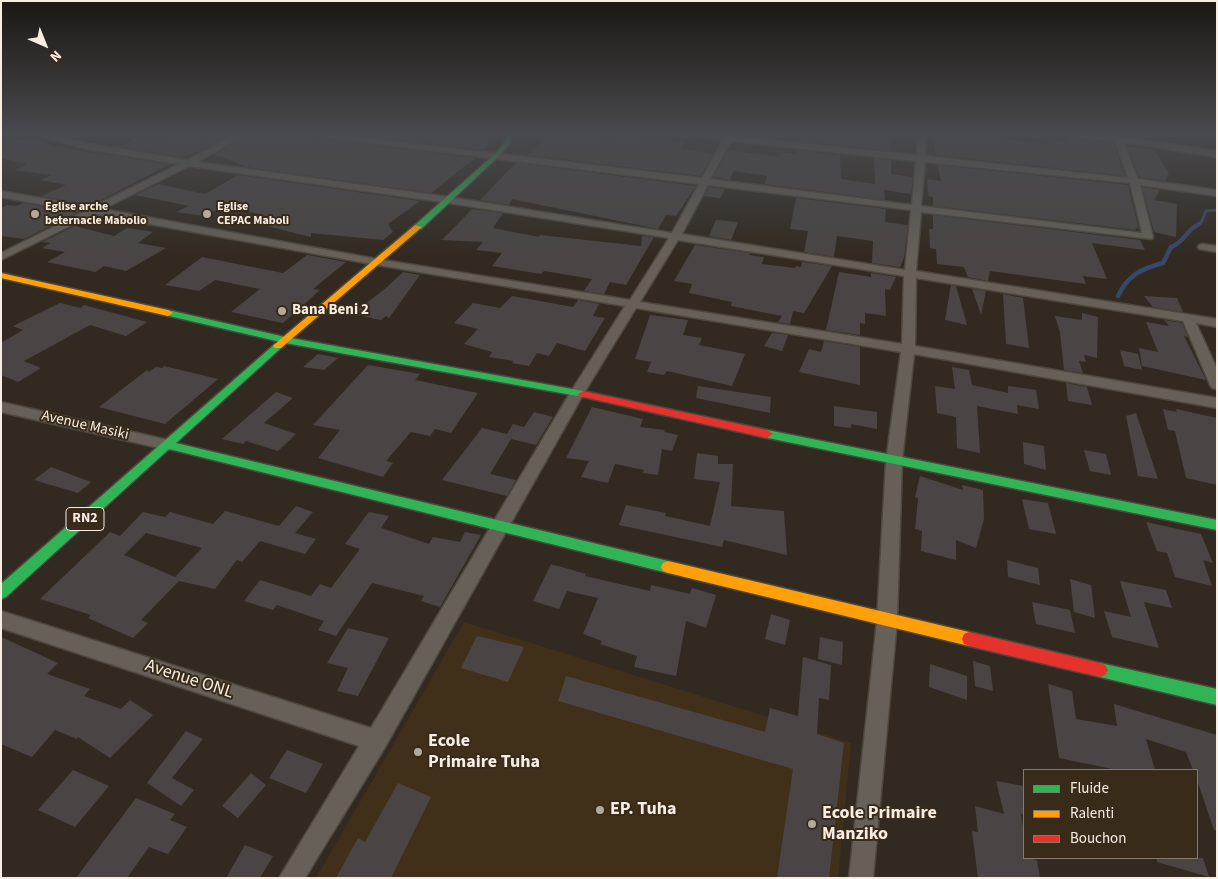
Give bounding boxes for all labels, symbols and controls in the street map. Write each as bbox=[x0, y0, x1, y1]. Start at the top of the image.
north arrow bbox=[20, 20, 70, 70]
text: N bbox=[45, 45, 66, 66]
place label: Eglise arche beternacle Mabolio bbox=[45, 200, 147, 228]
place label: Eglise CEPAC Maboli bbox=[217, 200, 289, 228]
marker: Eglise arche beternacle Mabolio bbox=[29, 208, 41, 220]
marker: Eglise CEPAC Maboli bbox=[201, 208, 213, 220]
place label: Bana Beni 2 bbox=[292, 302, 369, 320]
marker: Bana Beni 2 bbox=[276, 305, 288, 317]
street label: Avenue Masiki bbox=[40, 407, 130, 445]
road number: RN2 bbox=[66, 508, 104, 530]
street label: Avenue ONL bbox=[142, 656, 236, 704]
place label: Ecole Primaire Tuha bbox=[428, 731, 540, 774]
marker: Ecole Primaire Tuha bbox=[412, 746, 424, 758]
legend bbox=[1023, 769, 1198, 859]
text: Fluide bbox=[1070, 778, 1109, 799]
place label: EP. Tuha bbox=[610, 799, 676, 821]
place label: Ecole Primaire Manziko bbox=[822, 803, 937, 846]
text: Ralenti bbox=[1070, 803, 1114, 824]
marker: EP. Tuha bbox=[594, 804, 606, 816]
marker: Ecole Primaire Manziko bbox=[806, 818, 818, 830]
text: Bouchon bbox=[1070, 828, 1126, 849]

